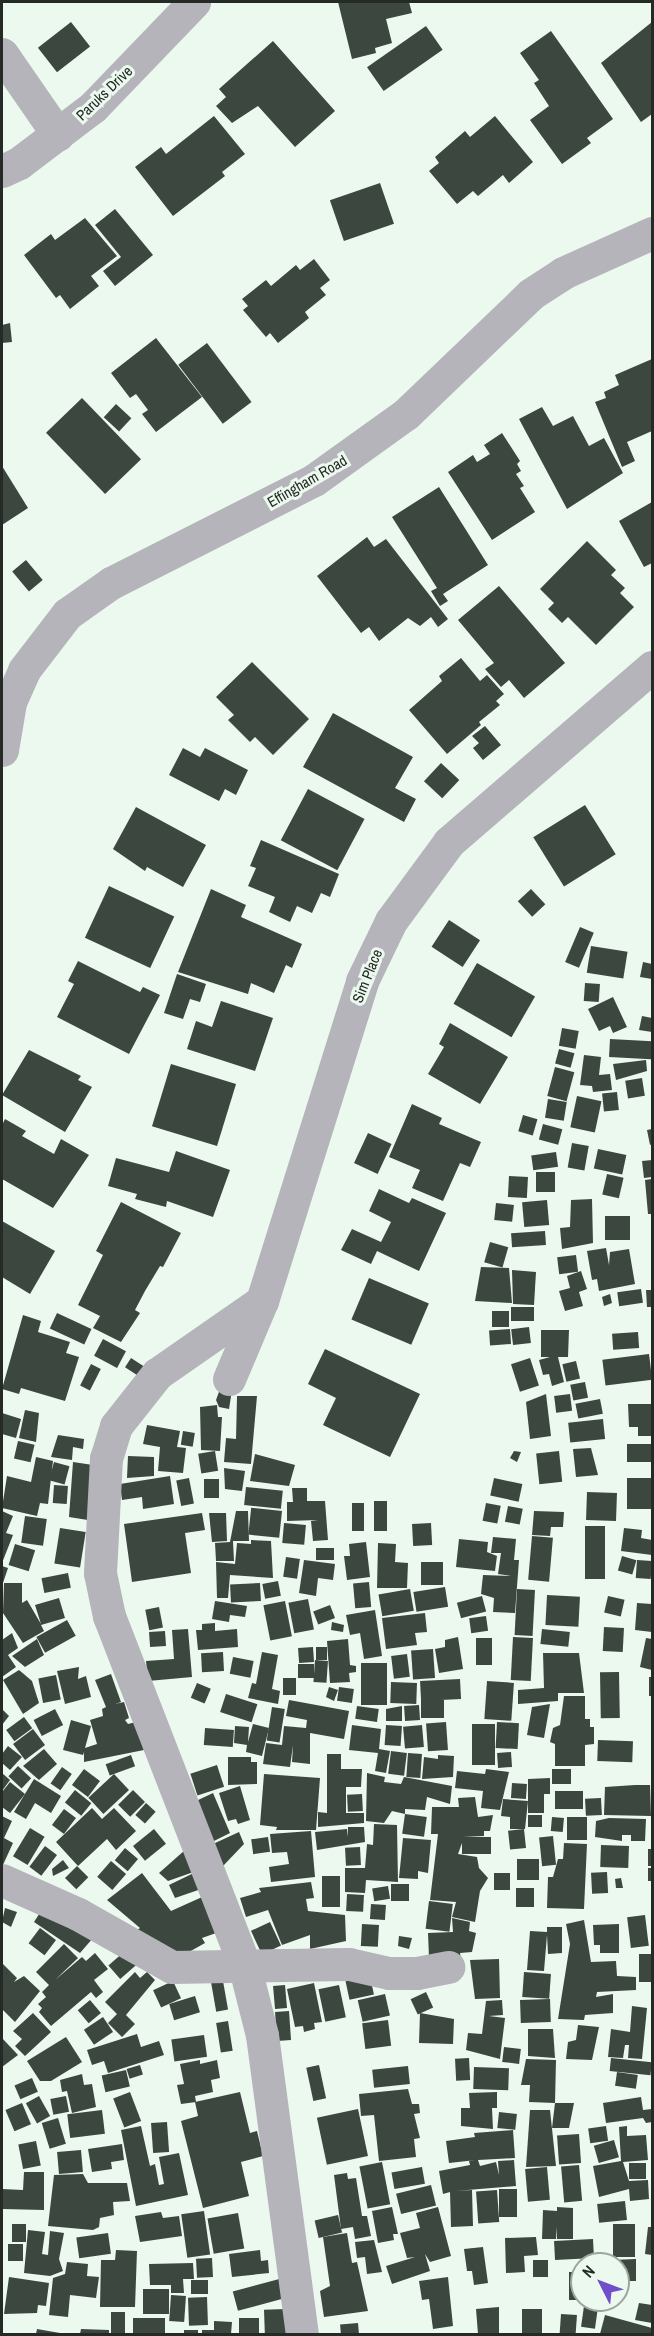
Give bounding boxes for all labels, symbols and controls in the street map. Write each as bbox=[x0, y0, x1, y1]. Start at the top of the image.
street label: Paruks Drive bbox=[72, 62, 136, 124]
street label: Effingham Road bbox=[264, 451, 350, 511]
street label: Sim Place bbox=[348, 947, 386, 1005]
north arrow bbox=[570, 2252, 630, 2312]
text: N bbox=[577, 2260, 599, 2282]

